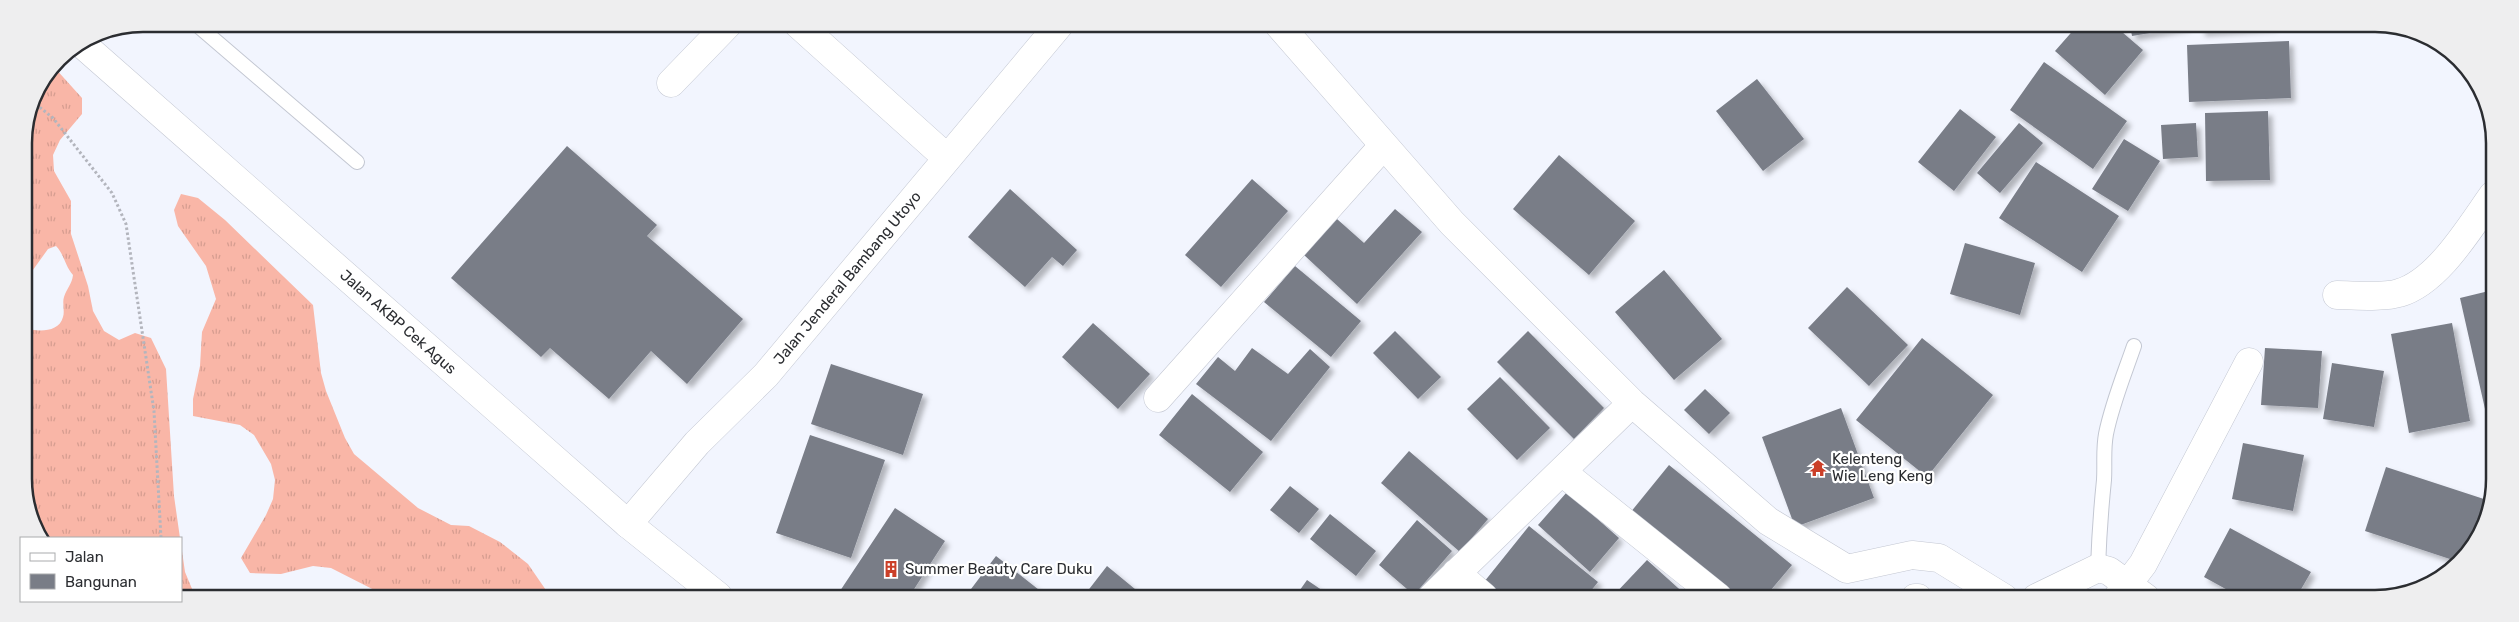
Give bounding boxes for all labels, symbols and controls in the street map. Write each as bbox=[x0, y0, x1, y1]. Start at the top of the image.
street label: Jalan Jenderal Bambang Utoyo bbox=[770, 188, 925, 368]
street label: Jalan AKBP Cek Agus bbox=[336, 266, 460, 378]
place label: Kelenteng Wie Leng Keng bbox=[1832, 450, 1933, 485]
temple icon: Kelenteng Wie Leng Keng bbox=[1808, 458, 1828, 478]
legend bbox=[20, 537, 182, 602]
text: Jalan bbox=[65, 548, 104, 566]
building icon: Summer Beauty Care Duku bbox=[881, 559, 901, 579]
place label: Summer Beauty Care Duku bbox=[905, 560, 1093, 578]
text: Bangunan bbox=[65, 573, 137, 591]

